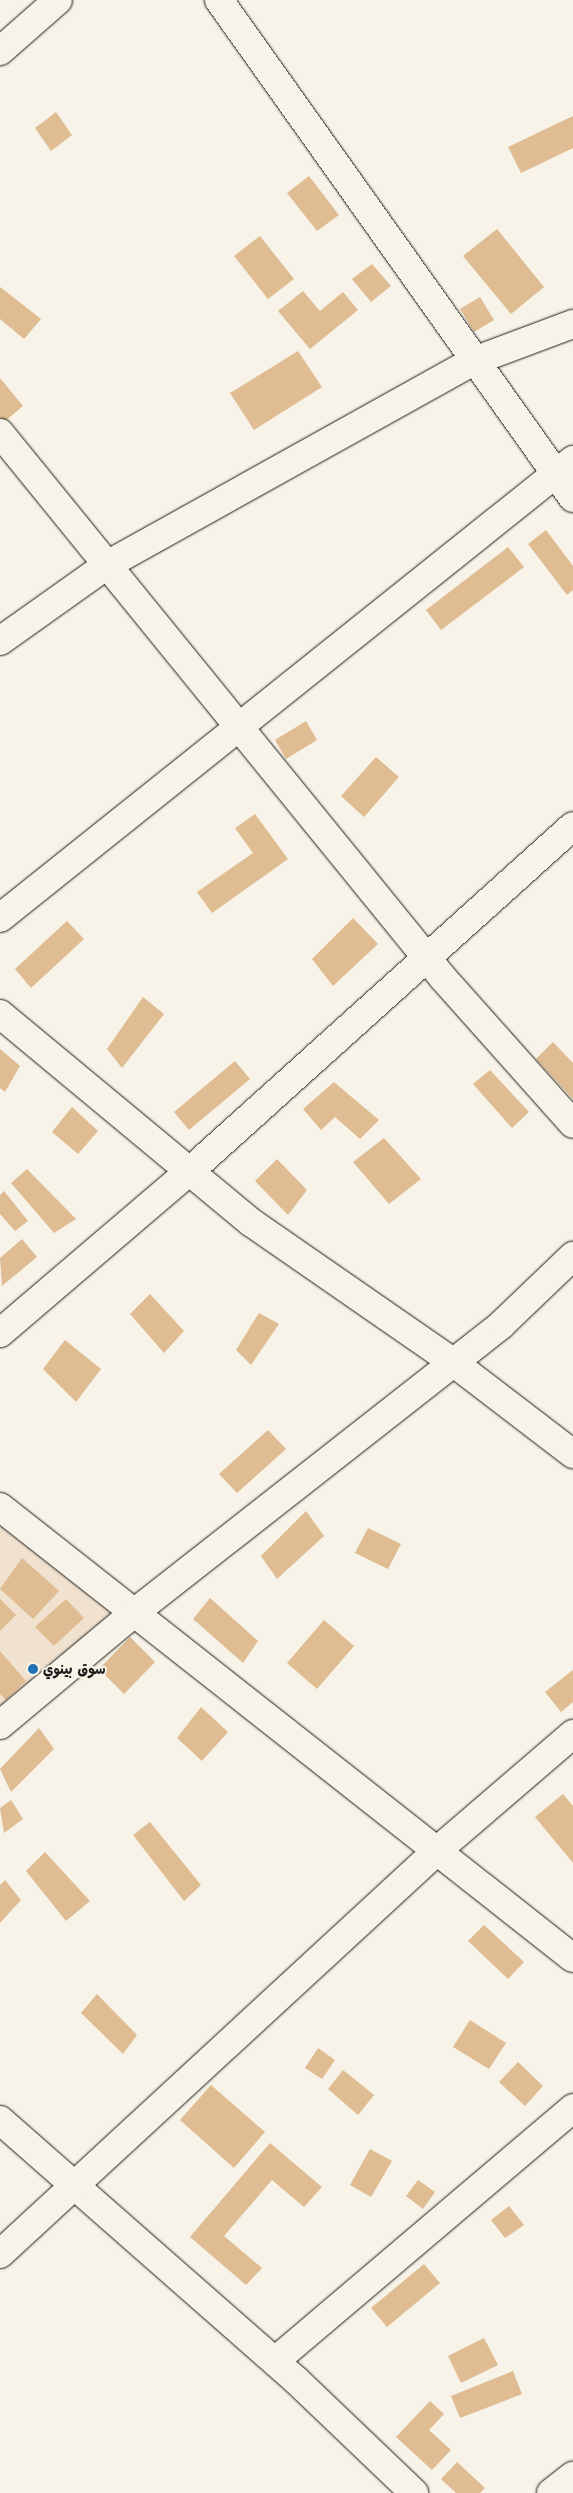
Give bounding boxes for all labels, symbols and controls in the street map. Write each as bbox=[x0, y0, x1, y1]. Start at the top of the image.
place label: سوق بينوي bbox=[43, 1661, 106, 1677]
marker: سوق بينوي bbox=[27, 1663, 39, 1675]

